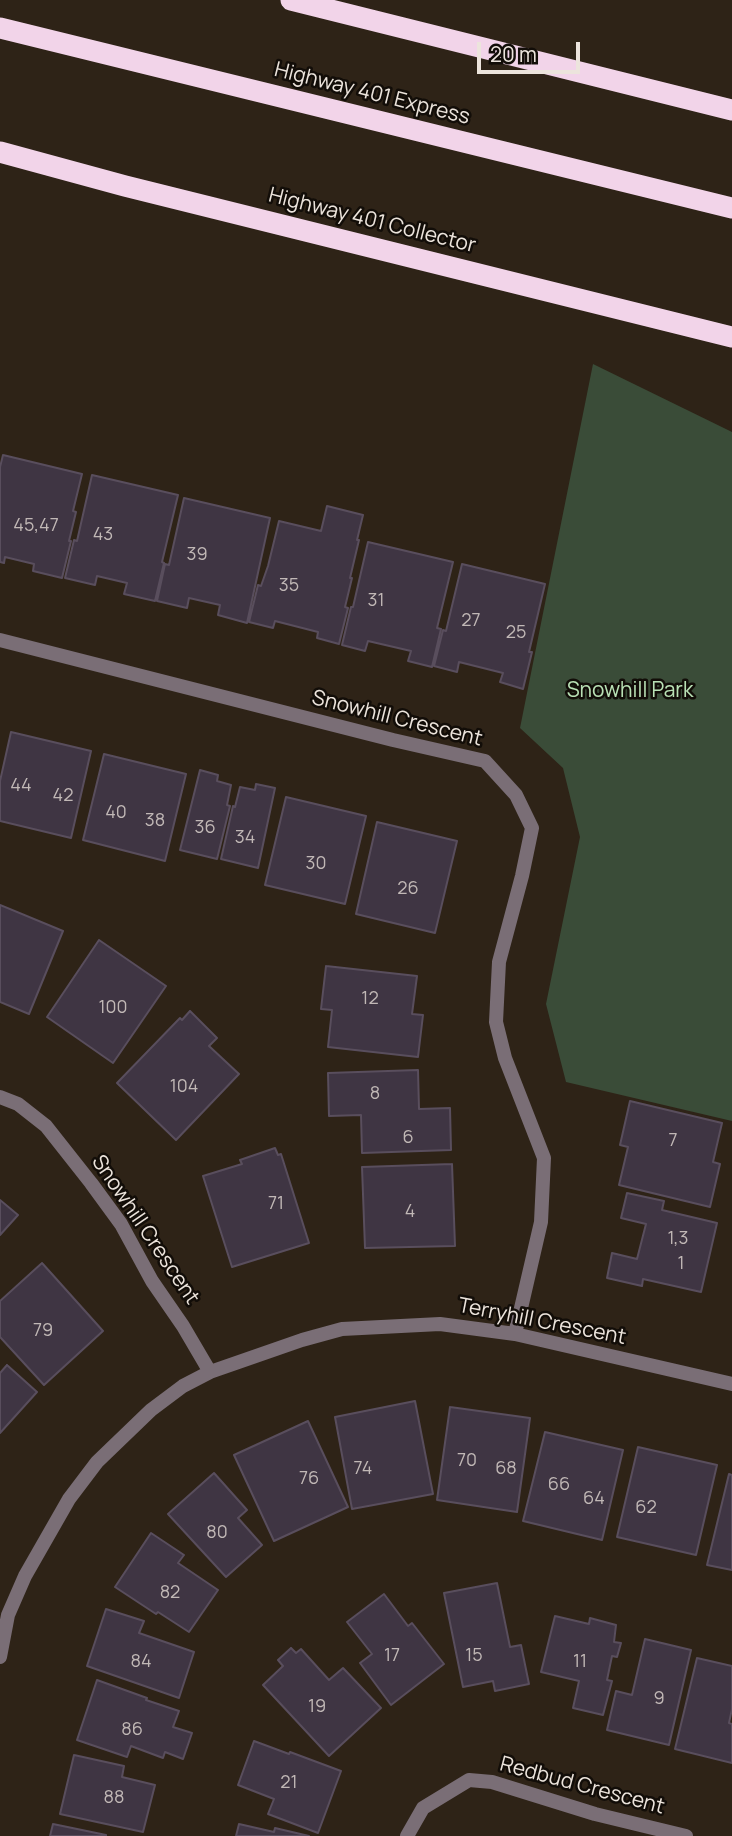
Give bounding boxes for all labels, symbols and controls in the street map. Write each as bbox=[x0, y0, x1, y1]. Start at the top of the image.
scale bar bbox=[480, 28, 583, 72]
text: 20 m bbox=[490, 40, 537, 68]
street label: Highway 401 Express bbox=[272, 57, 472, 131]
street label: Highway 401 Collector bbox=[266, 183, 478, 259]
house number: 45,47 bbox=[13, 515, 59, 537]
house number: 43 bbox=[93, 524, 113, 546]
house number: 39 bbox=[186, 544, 208, 566]
house number: 35 bbox=[279, 575, 299, 597]
house number: 31 bbox=[368, 590, 384, 612]
house number: 27 bbox=[461, 610, 481, 632]
house number: 25 bbox=[506, 622, 526, 644]
park label: Snowhill Park bbox=[567, 678, 693, 704]
street label: Snowhill Crescent bbox=[309, 686, 485, 752]
house number: 44 bbox=[10, 775, 32, 797]
house number: 42 bbox=[53, 785, 73, 807]
house number: 40 bbox=[105, 802, 127, 824]
house number: 38 bbox=[145, 810, 165, 832]
house number: 36 bbox=[194, 817, 216, 839]
house number: 34 bbox=[235, 827, 255, 849]
house number: 30 bbox=[306, 853, 326, 875]
house number: 26 bbox=[397, 878, 419, 900]
house number: 12 bbox=[361, 988, 379, 1010]
house number: 100 bbox=[99, 997, 127, 1019]
house number: 104 bbox=[170, 1076, 198, 1098]
house number: 8 bbox=[370, 1083, 380, 1105]
house number: 6 bbox=[402, 1127, 414, 1149]
house number: 7 bbox=[668, 1130, 678, 1152]
street label: Snowhill Crescent bbox=[86, 1151, 204, 1309]
house number: 71 bbox=[268, 1193, 284, 1215]
house number: 4 bbox=[405, 1201, 415, 1223]
house number: 1,3 bbox=[667, 1228, 689, 1250]
house number: 1 bbox=[677, 1253, 685, 1275]
street label: Terryhill Crescent bbox=[456, 1293, 628, 1351]
house number: 79 bbox=[33, 1320, 53, 1342]
house number: 70 bbox=[457, 1450, 477, 1472]
house number: 74 bbox=[354, 1458, 372, 1480]
house number: 68 bbox=[495, 1458, 517, 1480]
house number: 76 bbox=[299, 1468, 319, 1490]
house number: 66 bbox=[548, 1474, 570, 1496]
house number: 64 bbox=[583, 1488, 605, 1510]
house number: 62 bbox=[635, 1497, 657, 1519]
house number: 80 bbox=[206, 1522, 228, 1544]
house number: 82 bbox=[160, 1582, 180, 1604]
house number: 17 bbox=[384, 1645, 400, 1667]
house number: 15 bbox=[465, 1645, 483, 1667]
house number: 84 bbox=[130, 1651, 152, 1673]
house number: 11 bbox=[573, 1651, 587, 1673]
house number: 9 bbox=[653, 1688, 665, 1710]
house number: 19 bbox=[308, 1696, 326, 1718]
house number: 86 bbox=[121, 1719, 143, 1741]
street label: Redbud Crescent bbox=[497, 1752, 667, 1820]
house number: 21 bbox=[280, 1772, 298, 1794]
house number: 88 bbox=[104, 1787, 124, 1809]

